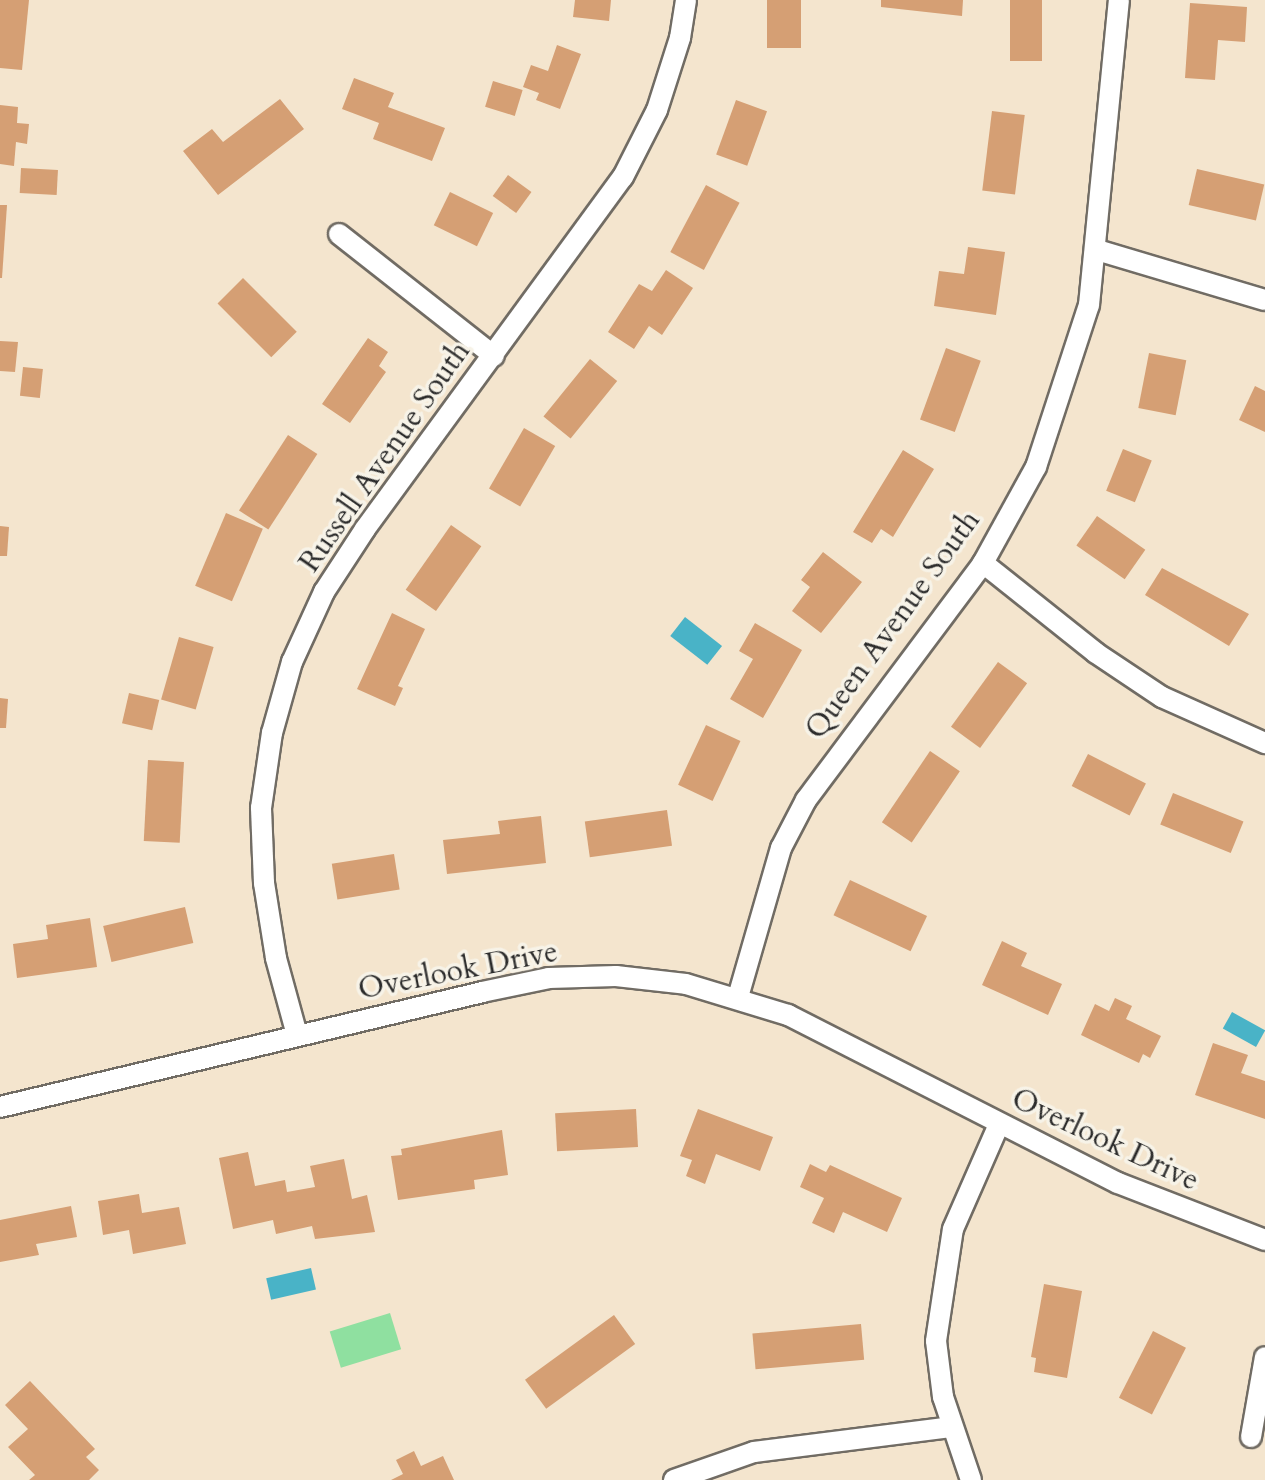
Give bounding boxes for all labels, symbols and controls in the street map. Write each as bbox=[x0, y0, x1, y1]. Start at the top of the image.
street label: Russell Avenue South bbox=[292, 335, 478, 579]
street label: Queen Avenue South bbox=[798, 504, 988, 746]
street label: Overlook Drive bbox=[355, 934, 561, 1008]
street label: Overlook Drive bbox=[1006, 1081, 1204, 1199]

